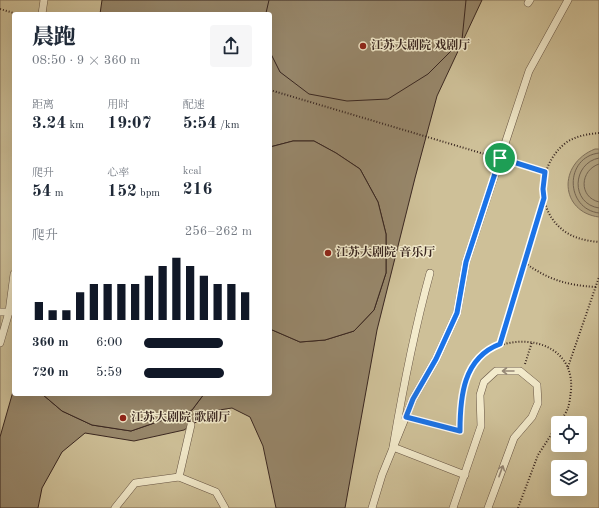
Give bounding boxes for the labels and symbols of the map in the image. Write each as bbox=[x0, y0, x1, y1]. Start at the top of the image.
place label: 江苏大剧院 戏剧厅 bbox=[371, 38, 470, 52]
marker: 江苏大剧院 戏剧厅 bbox=[358, 41, 368, 51]
pin bbox=[483, 141, 517, 175]
place label: 江苏大剧院 音乐厅 bbox=[336, 245, 435, 259]
marker: 江苏大剧院 音乐厅 bbox=[323, 248, 333, 258]
one-way arrow bbox=[502, 367, 515, 375]
place label: 江苏大剧院 歌剧厅 bbox=[131, 410, 230, 424]
marker: 江苏大剧院 歌剧厅 bbox=[118, 413, 128, 423]
one-way arrow bbox=[498, 466, 506, 478]

